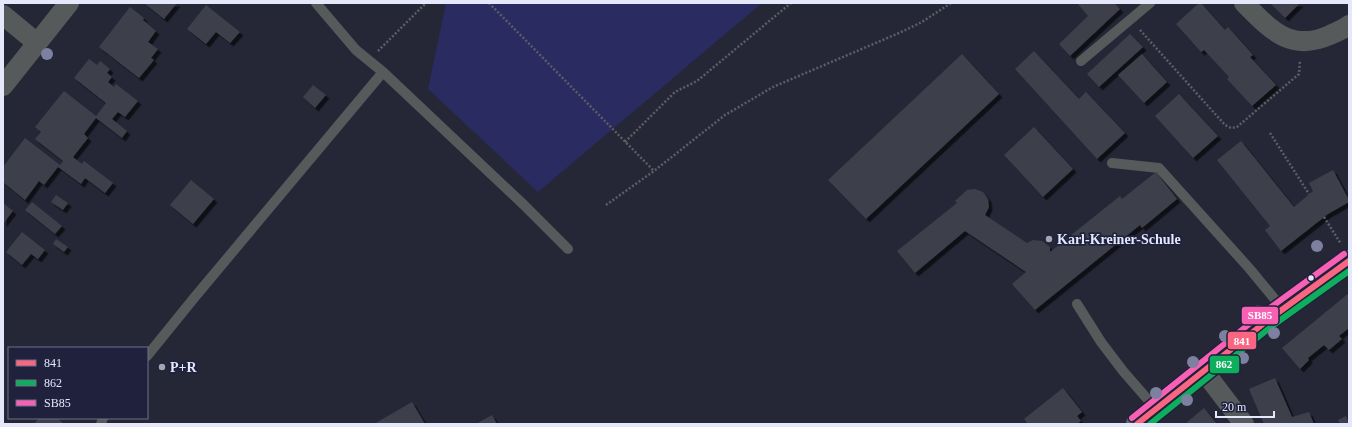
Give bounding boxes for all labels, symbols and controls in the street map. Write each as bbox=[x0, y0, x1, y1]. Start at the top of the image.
place label: Karl-Kreiner-Schule bbox=[1057, 232, 1181, 247]
marker: Karl-Kreiner-Schule bbox=[1044, 234, 1054, 244]
unlabelled marker bbox=[1306, 273, 1316, 283]
line badge: SB85 bbox=[1241, 306, 1279, 325]
text: SB85 bbox=[1248, 309, 1273, 321]
line badge: 841 bbox=[1227, 331, 1257, 350]
text: 841 bbox=[1234, 335, 1250, 347]
legend bbox=[8, 347, 148, 419]
line badge: 862 bbox=[1209, 355, 1240, 374]
text: 841 bbox=[44, 356, 62, 370]
text: 862 bbox=[1216, 358, 1233, 370]
place label: P+R bbox=[170, 360, 198, 375]
marker: P+R bbox=[157, 362, 167, 372]
text: 862 bbox=[44, 376, 62, 390]
scale bar bbox=[1216, 393, 1274, 419]
text: SB85 bbox=[44, 396, 71, 410]
text: 20 m bbox=[1222, 400, 1247, 414]

